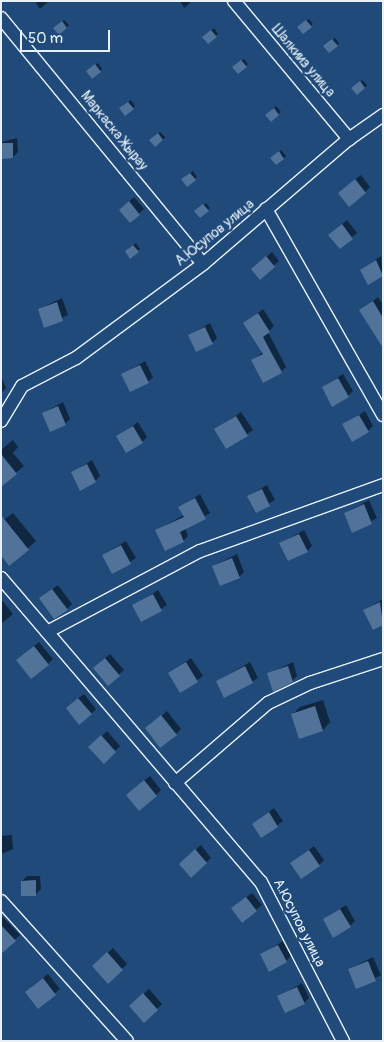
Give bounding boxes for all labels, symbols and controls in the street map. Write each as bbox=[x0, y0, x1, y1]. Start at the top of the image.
scale bar bbox=[22, 20, 112, 52]
street label: Шалкииз улица bbox=[268, 21, 338, 101]
text: 50 m bbox=[28, 29, 63, 48]
street label: Маркаска Жырау bbox=[77, 88, 151, 174]
street label: А.Юсупов улица bbox=[172, 196, 258, 270]
street label: А.Юсупов улица bbox=[270, 876, 328, 970]

